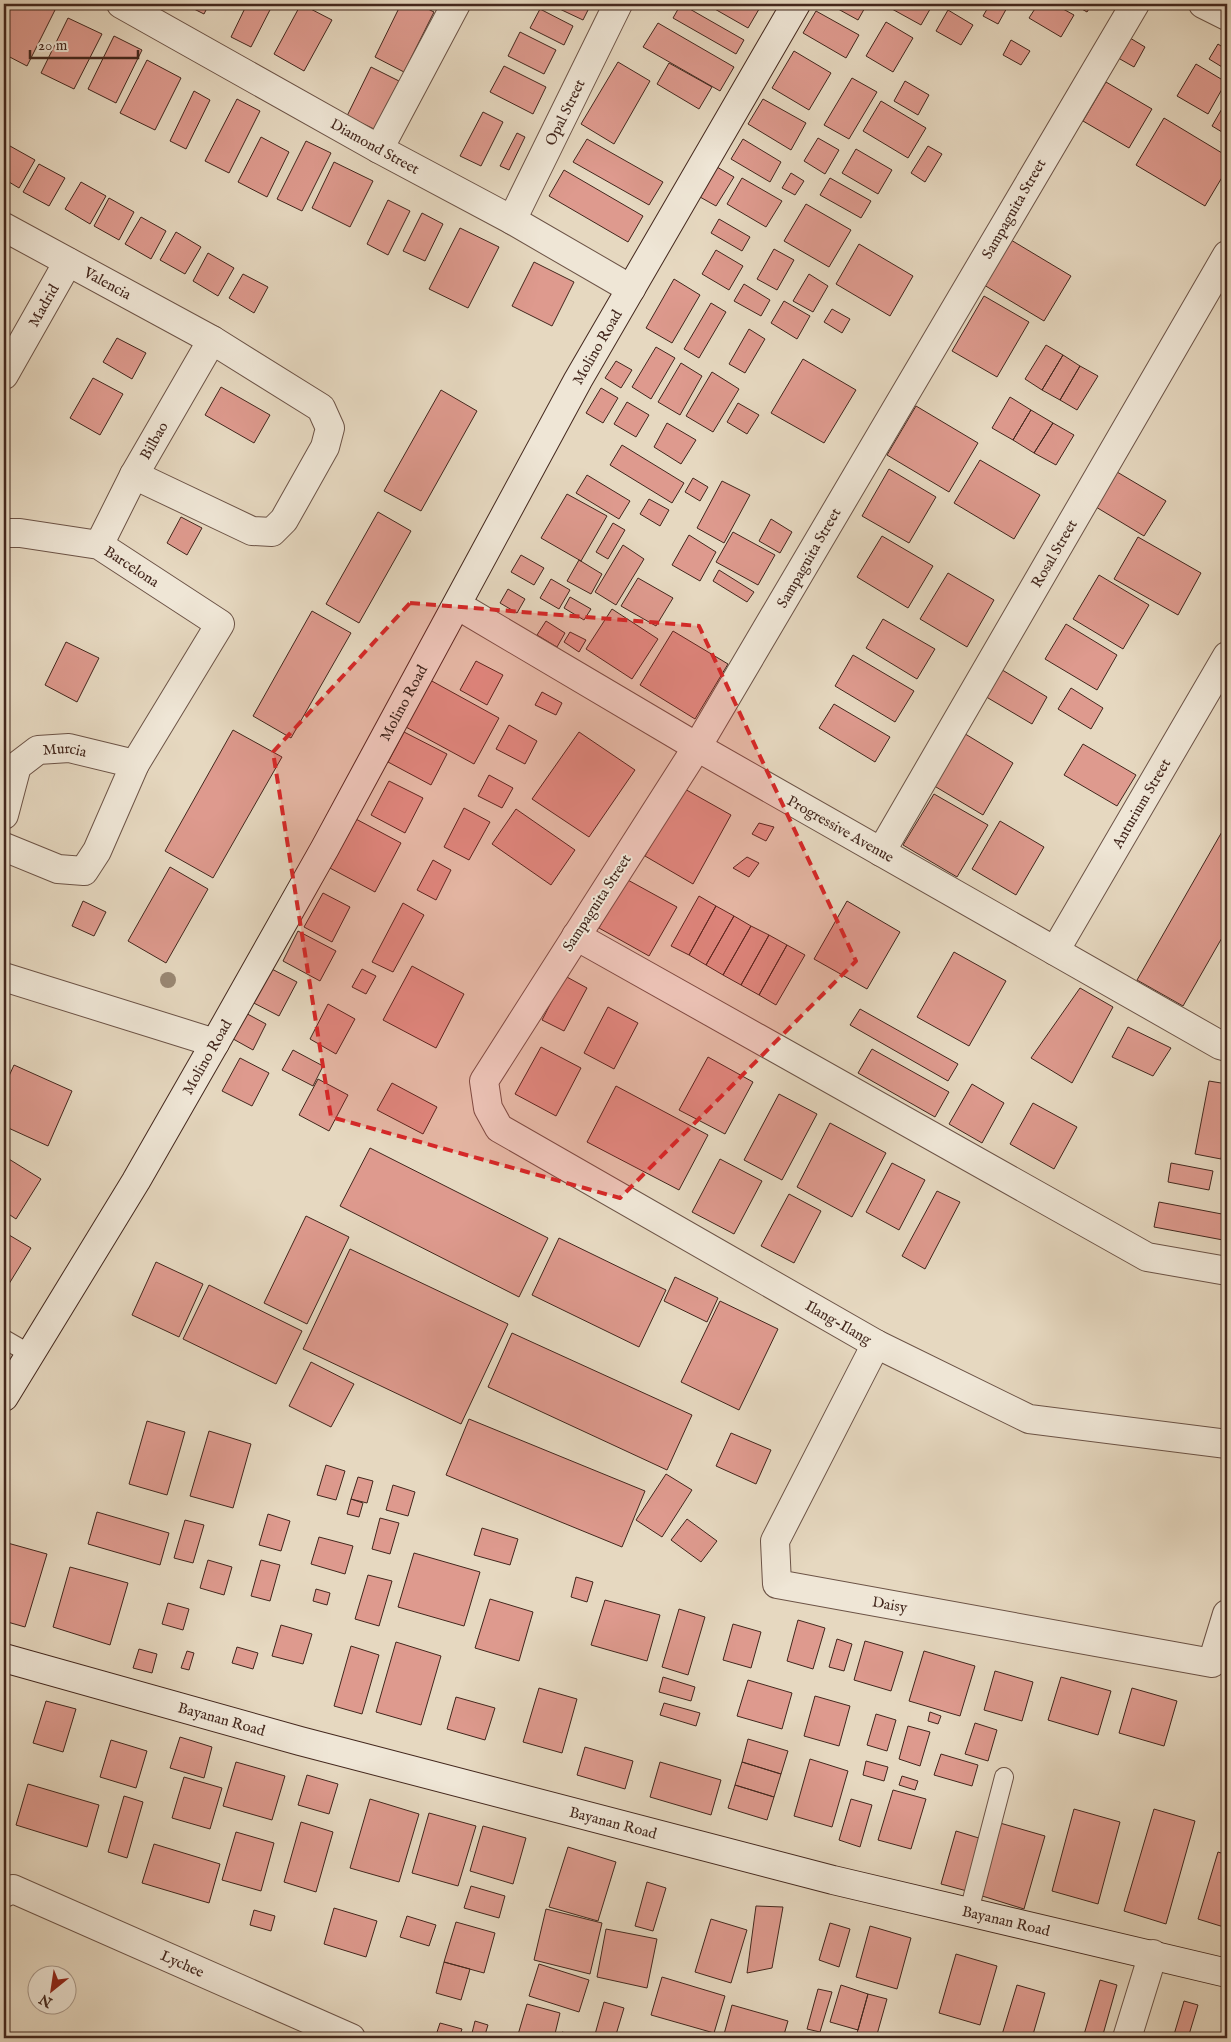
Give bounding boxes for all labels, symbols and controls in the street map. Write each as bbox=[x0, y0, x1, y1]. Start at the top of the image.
scale bar bbox=[30, 28, 138, 60]
text: 20 m bbox=[38, 36, 68, 55]
street label: Opal Street bbox=[541, 76, 589, 149]
street label: Diamond Street bbox=[327, 114, 423, 178]
street label: Sampaguita Street bbox=[978, 156, 1050, 262]
street label: Valencia bbox=[80, 262, 135, 304]
street label: Madrid bbox=[24, 280, 64, 330]
street label: Molino Road bbox=[568, 305, 627, 388]
street label: Bilbao bbox=[135, 418, 172, 463]
street label: Sampaguita Street bbox=[773, 505, 845, 611]
street label: Rosal Street bbox=[1027, 516, 1081, 591]
street label: Barcelona bbox=[101, 542, 163, 592]
street label: Molino Road bbox=[375, 661, 432, 744]
street label: Murcia bbox=[42, 738, 89, 762]
street label: Anturium Street bbox=[1107, 755, 1175, 852]
street label: Progressive Avenue bbox=[784, 791, 897, 867]
street label: Sampaguita Street bbox=[558, 851, 636, 955]
street label: Molino Road bbox=[178, 1015, 236, 1098]
street label: Ilang-Ilang bbox=[802, 1296, 876, 1349]
street label: Daisy bbox=[871, 1592, 909, 1617]
street label: Bayanan Road bbox=[176, 1698, 268, 1741]
street label: Bayanan Road bbox=[567, 1802, 660, 1843]
street label: Bayanan Road bbox=[960, 1901, 1053, 1941]
street label: Lychee bbox=[158, 1946, 207, 1982]
north arrow bbox=[28, 1964, 78, 2014]
text: N bbox=[36, 1990, 57, 2012]

